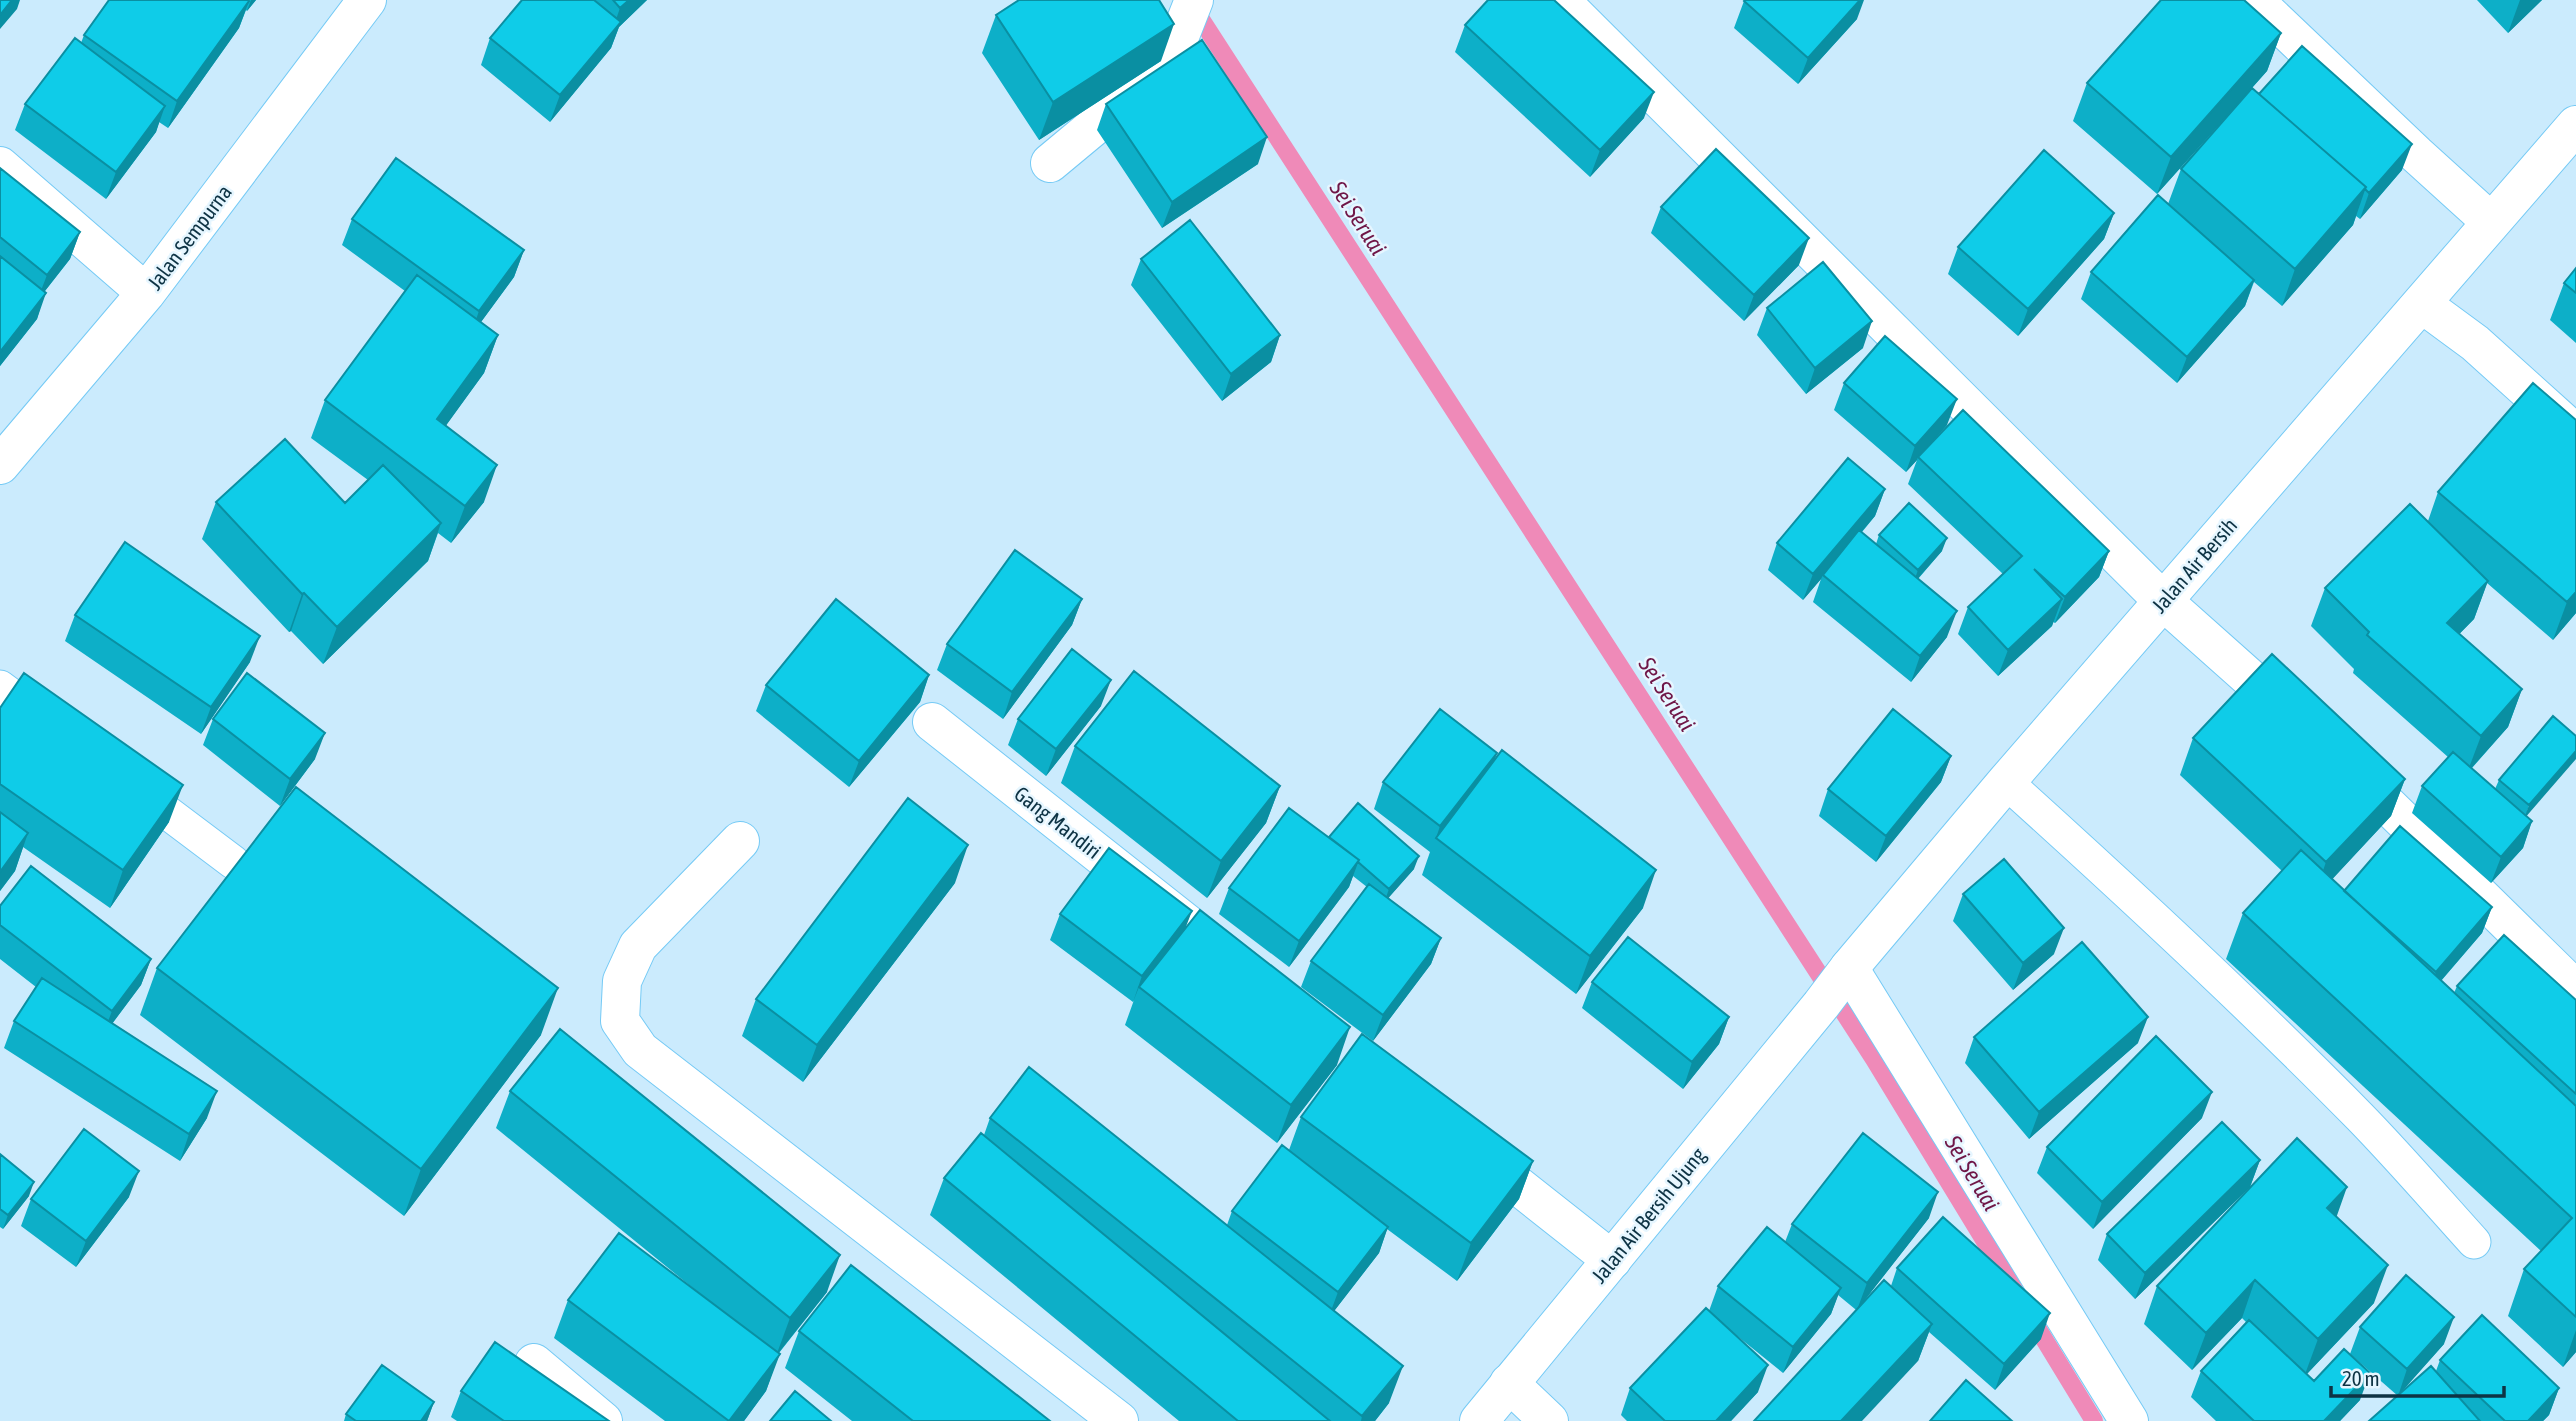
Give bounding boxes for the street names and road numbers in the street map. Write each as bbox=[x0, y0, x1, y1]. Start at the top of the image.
street label: Jalan Sempurna bbox=[142, 180, 236, 294]
street label: Jalan Air Bersih bbox=[2147, 513, 2241, 617]
street label: Gang Mandiri bbox=[1010, 781, 1106, 863]
street label: Jalan Air Bersih Ujung bbox=[1586, 1143, 1710, 1287]

